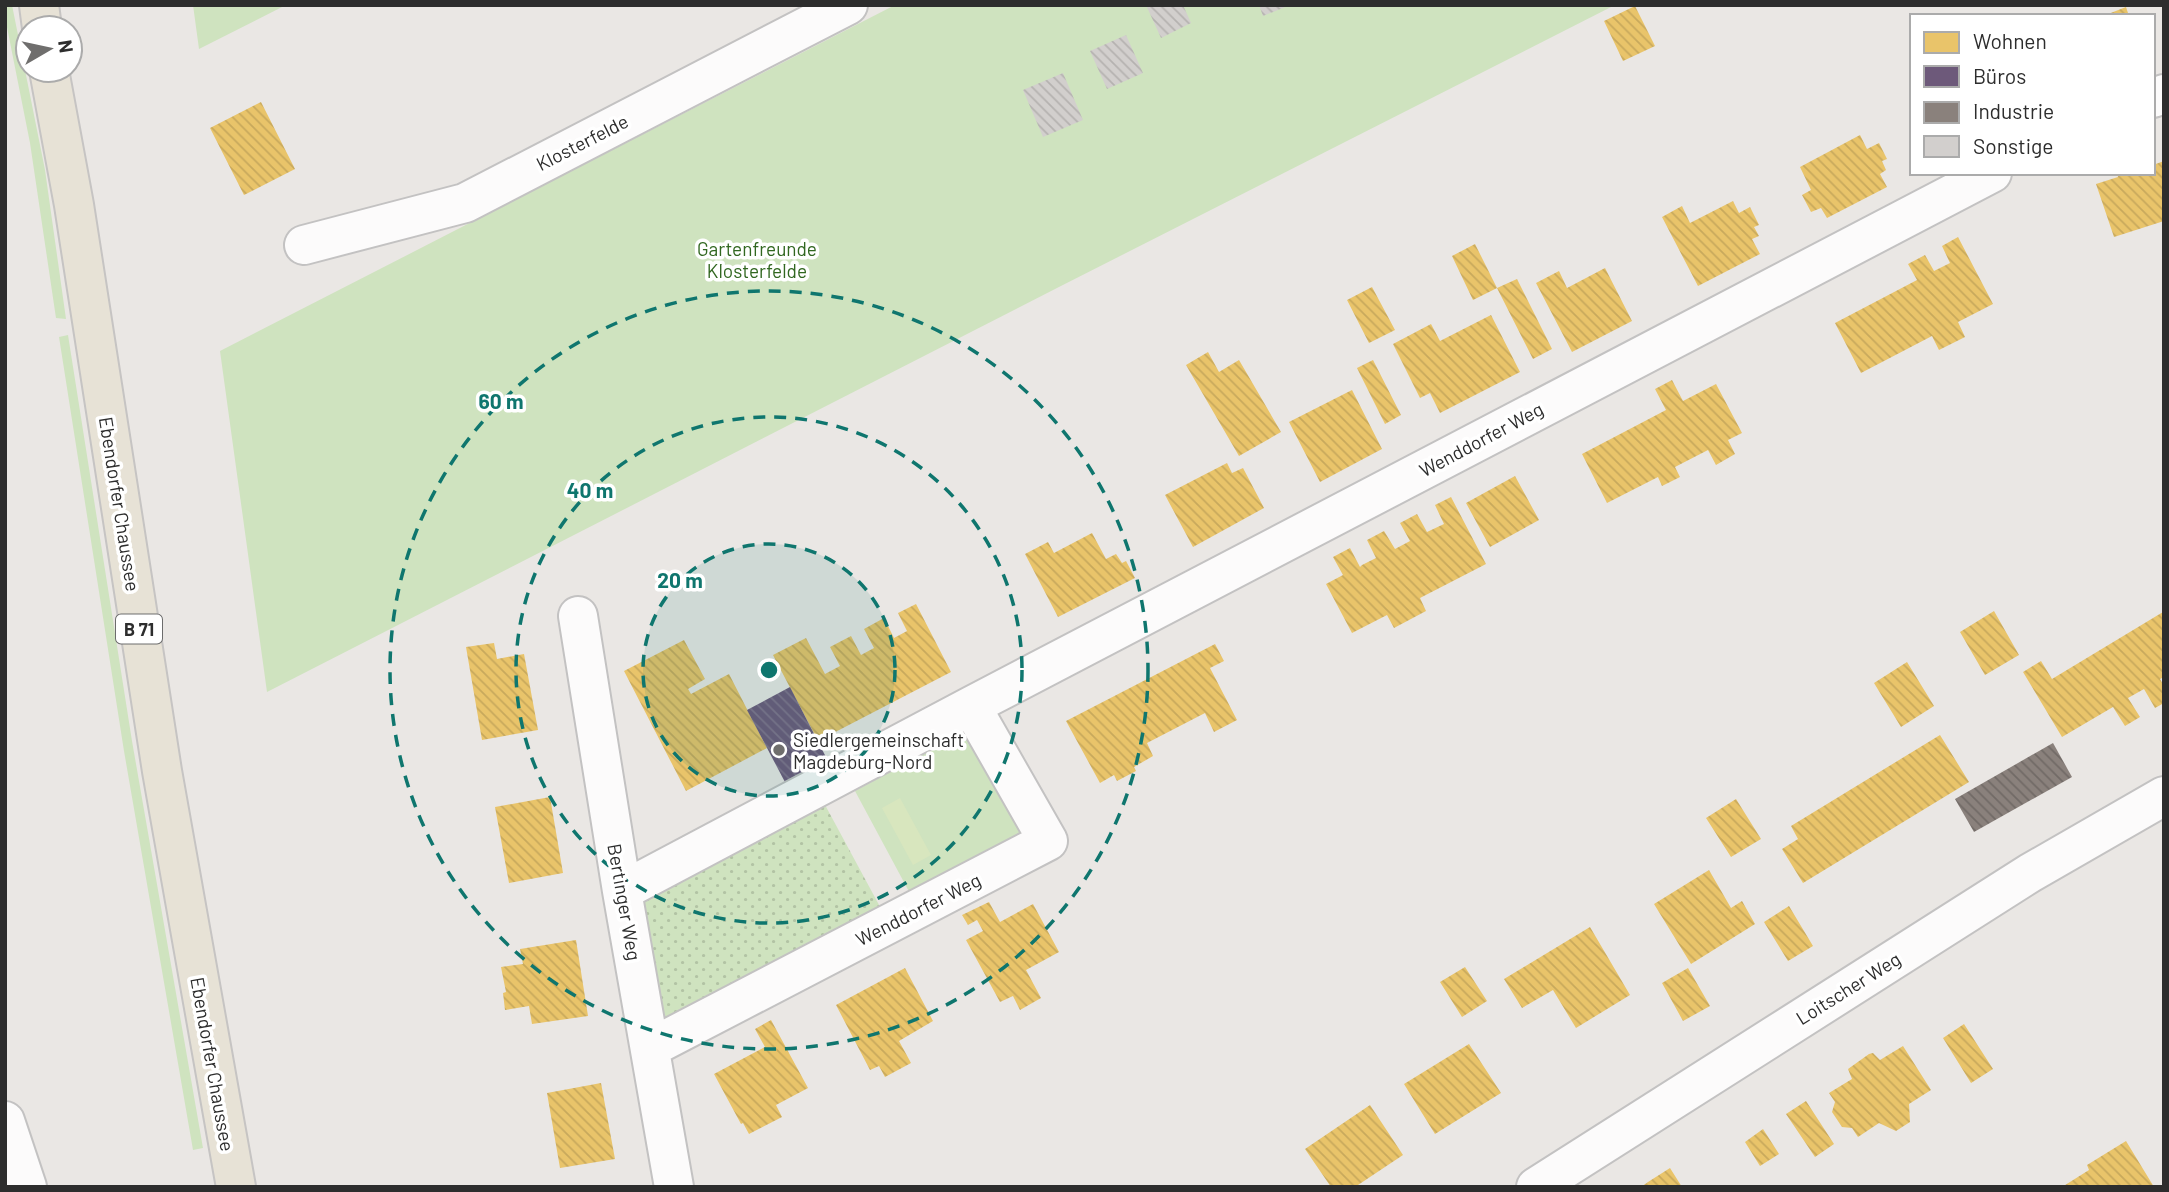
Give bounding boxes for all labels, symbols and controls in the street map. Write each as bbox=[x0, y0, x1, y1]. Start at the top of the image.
north arrow bbox=[14, 14, 84, 84]
legend bbox=[1910, 14, 2155, 175]
text: Wohnen bbox=[1973, 28, 2047, 53]
text: N bbox=[54, 38, 79, 54]
text: Büros bbox=[1973, 63, 2026, 88]
text: Industrie bbox=[1973, 98, 2054, 123]
street label: Klosterfelde bbox=[532, 109, 632, 175]
text: Sonstige bbox=[1973, 133, 2054, 158]
park label: Gartenfreunde Klosterfelde bbox=[697, 237, 817, 282]
text: 60 m bbox=[479, 388, 523, 413]
street label: Wenddorfer Weg bbox=[1415, 397, 1547, 481]
street label: Ebendorfer Chaussee bbox=[95, 415, 145, 593]
text: 40 m bbox=[567, 477, 613, 502]
text: 20 m bbox=[657, 567, 703, 592]
road number: B 71 bbox=[116, 614, 162, 644]
centre of rings bbox=[757, 658, 781, 682]
place label: Siedlergemeinschaft Magdeburg-Nord bbox=[793, 728, 964, 773]
marker: Siedlergemeinschaft Magdeburg-Nord bbox=[771, 742, 787, 758]
street label: Bertinger Weg bbox=[603, 842, 647, 962]
street label: Wenddorfer Weg bbox=[852, 868, 984, 950]
street label: Loitscher Weg bbox=[1791, 947, 1905, 1029]
street label: Ebendorfer Chaussee bbox=[186, 975, 240, 1153]

